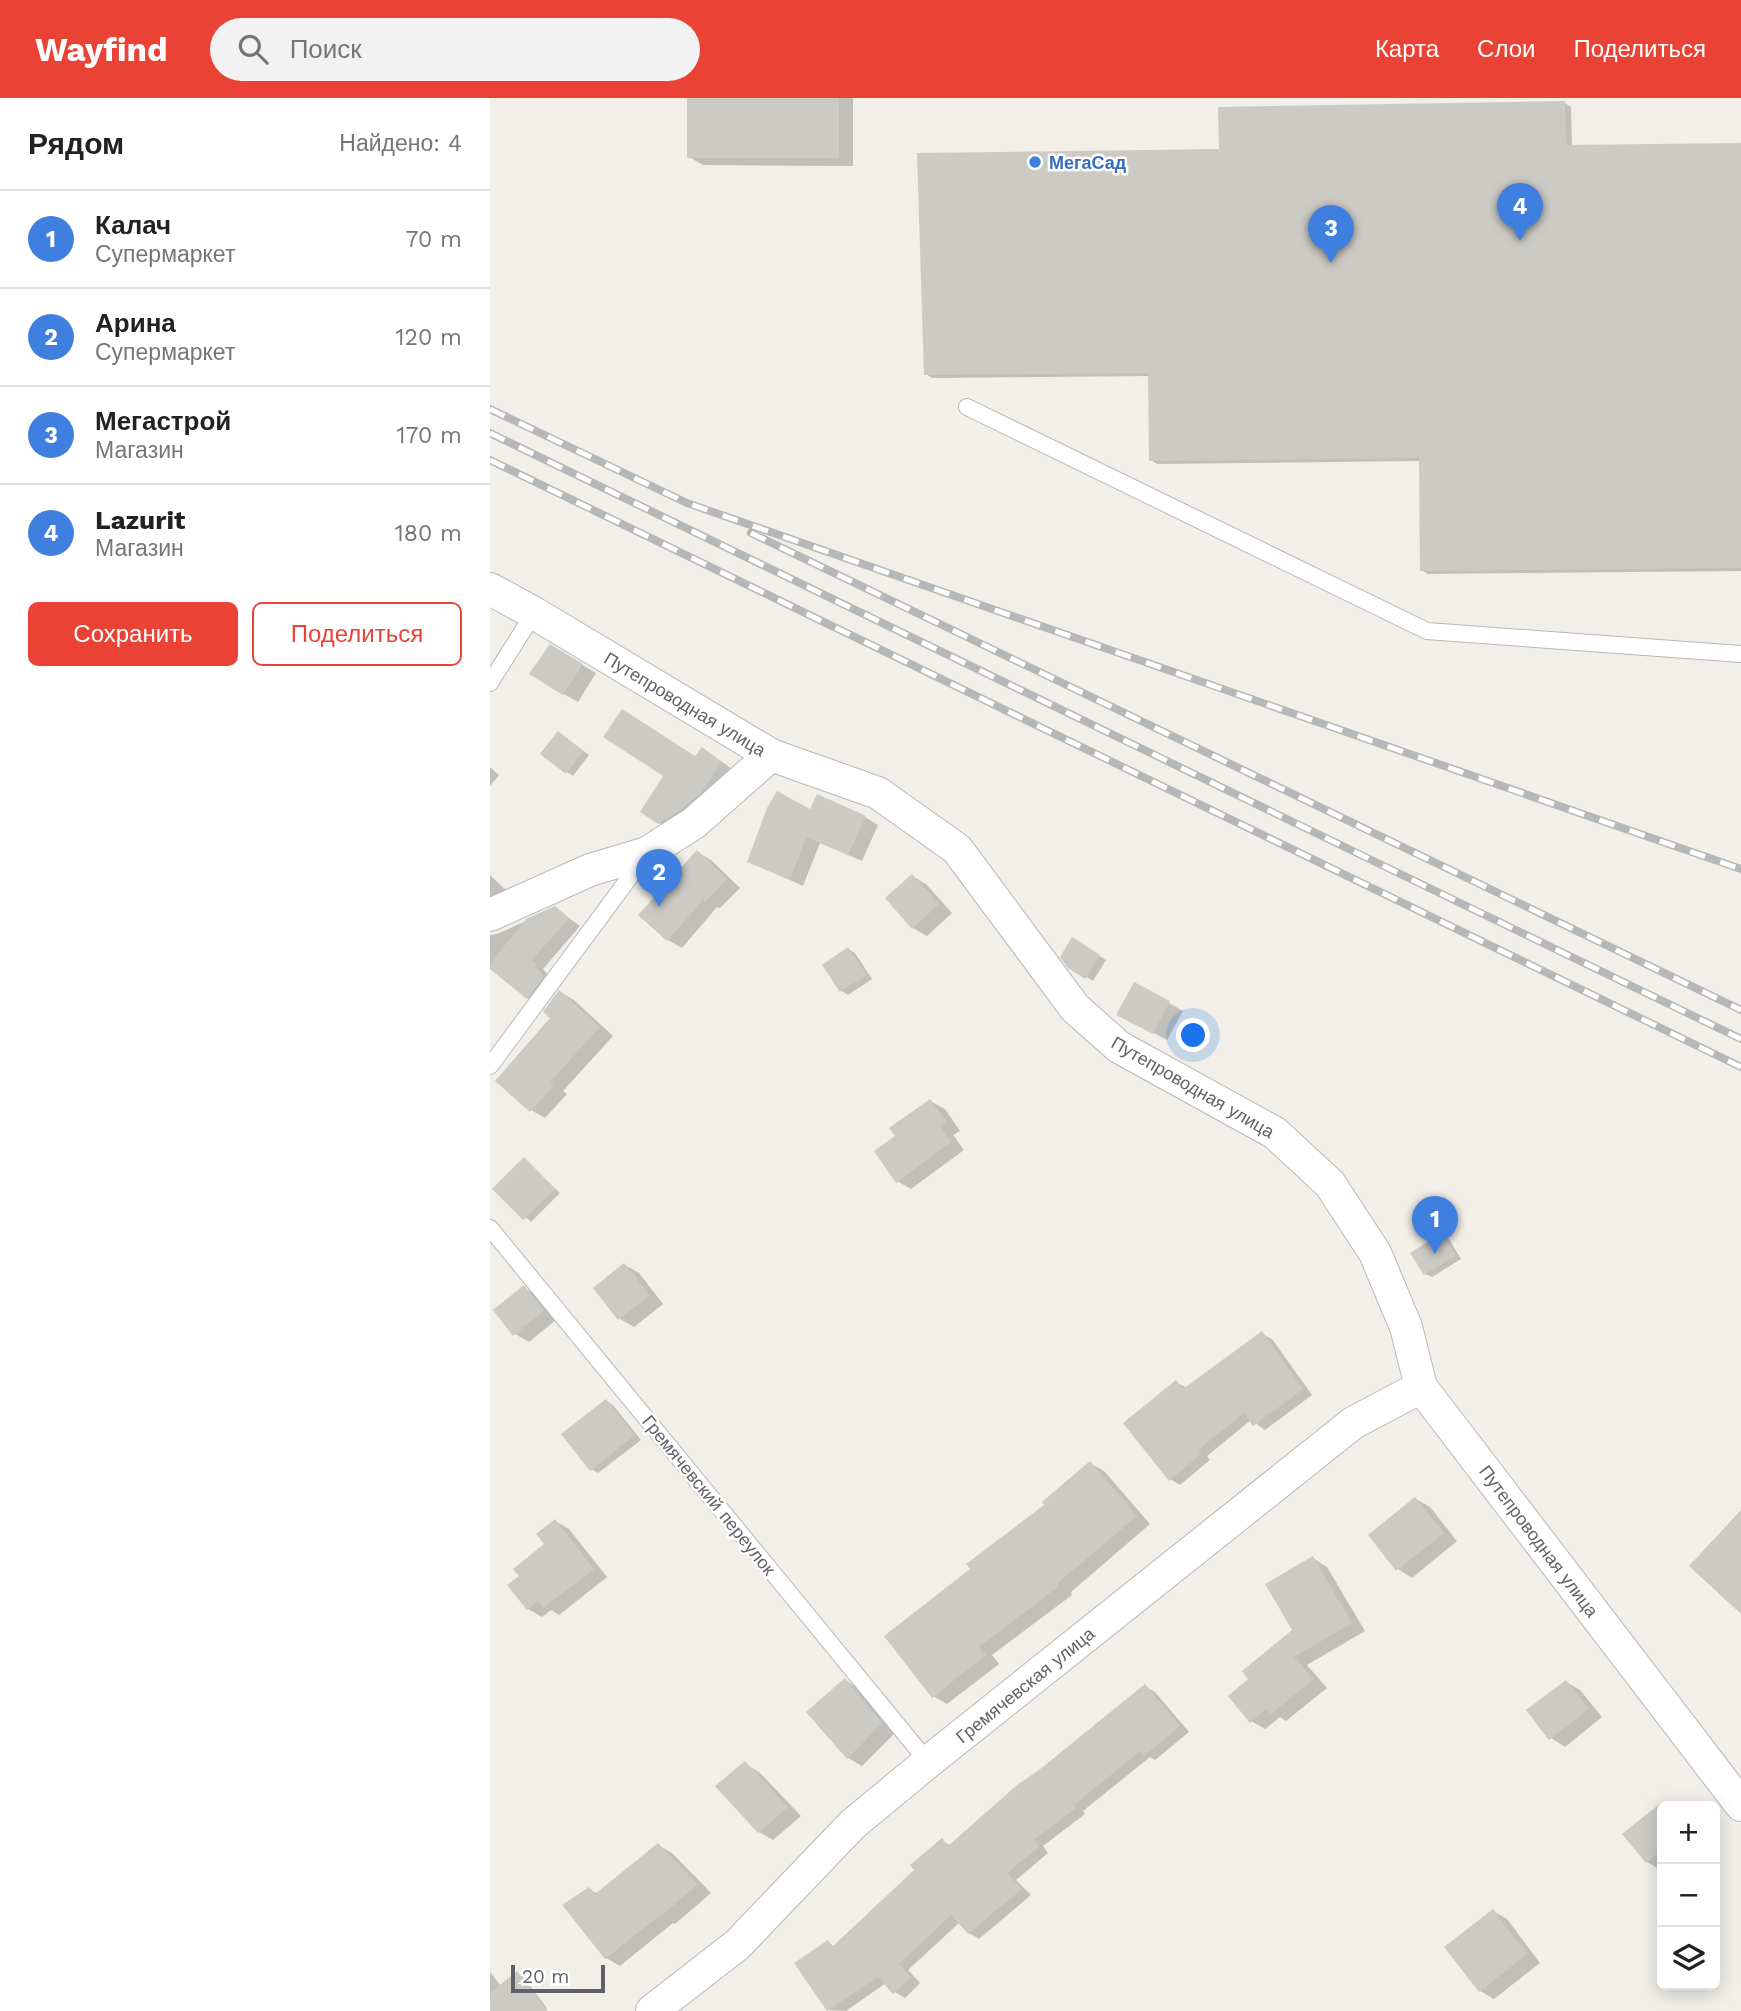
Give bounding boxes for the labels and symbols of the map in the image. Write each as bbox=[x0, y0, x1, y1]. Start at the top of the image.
place label: МегаСад bbox=[1049, 152, 1127, 173]
marker: МегаСад bbox=[1027, 154, 1043, 170]
pin: 4 bbox=[1497, 183, 1543, 241]
pin: 3 bbox=[1308, 205, 1354, 263]
street label: Путепроводная улица bbox=[600, 647, 770, 761]
pin: 2 bbox=[636, 849, 682, 907]
your location bbox=[1176, 1018, 1210, 1052]
street label: Путепроводная улица bbox=[1108, 1032, 1279, 1143]
pin: 1 bbox=[1412, 1196, 1458, 1254]
street label: Гремячевский переулок bbox=[638, 1411, 780, 1579]
street label: Путепроводная улица bbox=[1475, 1461, 1604, 1622]
street label: Гремячевская улица bbox=[951, 1622, 1099, 1747]
scale bar bbox=[511, 1962, 606, 1994]

